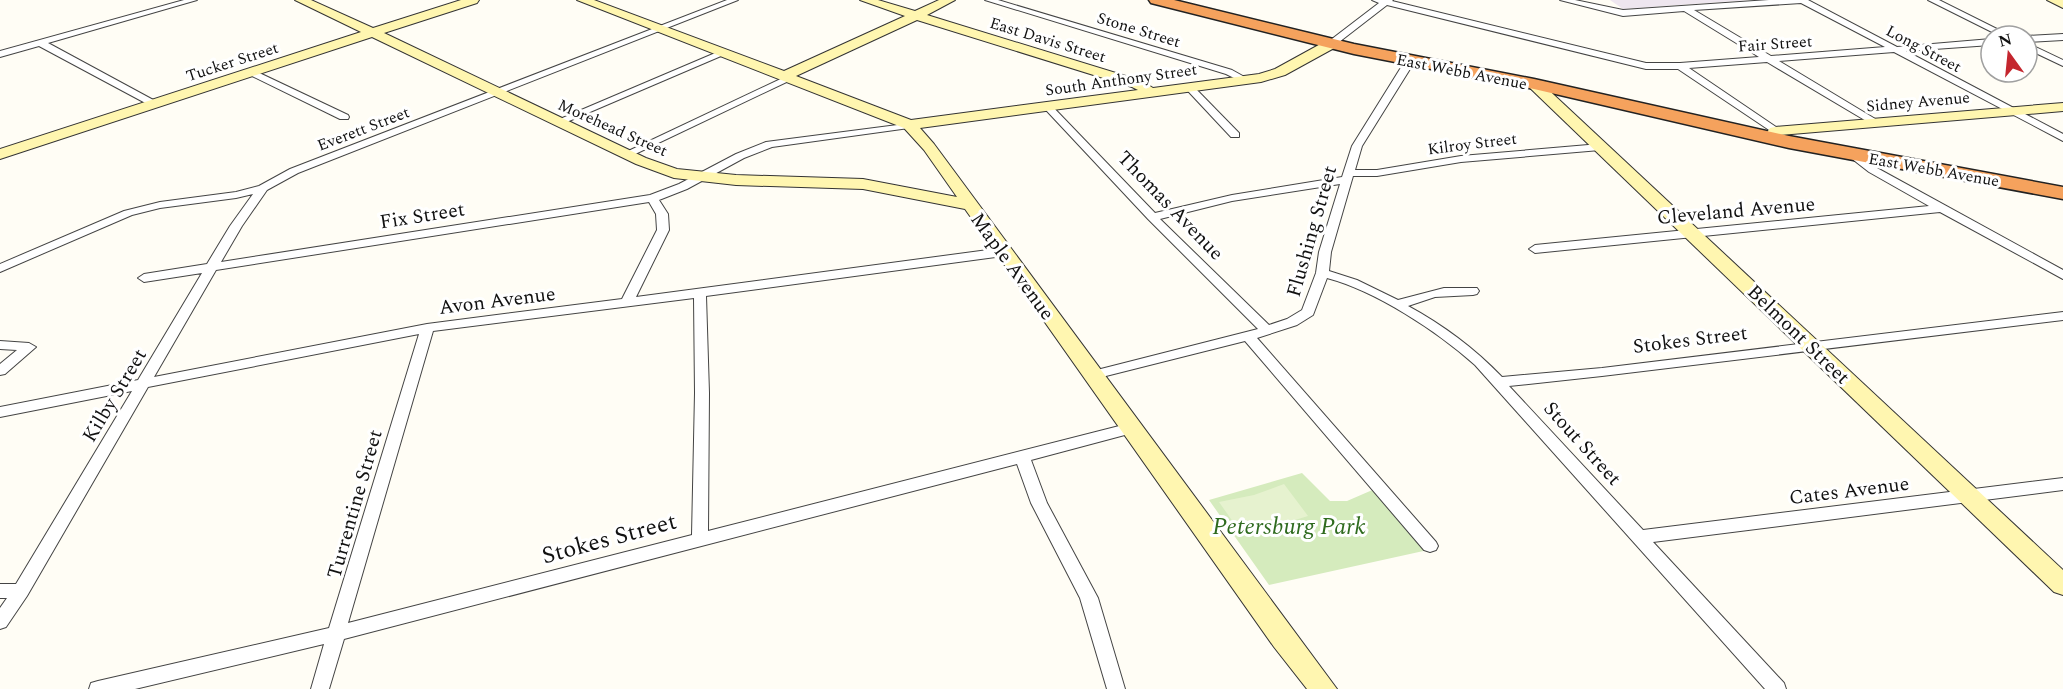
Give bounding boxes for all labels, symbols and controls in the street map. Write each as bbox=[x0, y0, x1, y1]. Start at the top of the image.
street label: Stone Street bbox=[1094, 6, 1184, 54]
street label: East Davis Street bbox=[987, 11, 1109, 69]
street label: Long Street bbox=[1881, 19, 1966, 79]
north arrow bbox=[1979, 24, 2039, 84]
text: N bbox=[1996, 27, 2015, 54]
street label: Fair Street bbox=[1737, 29, 1813, 59]
street label: Tucker Street bbox=[183, 36, 282, 88]
street label: East Webb Avenue bbox=[1395, 48, 1529, 96]
street label: South Anthony Street bbox=[1044, 57, 1199, 103]
street label: Sidney Avenue bbox=[1865, 86, 1971, 118]
street label: Morehead Street bbox=[554, 93, 672, 163]
street label: Everett Street bbox=[314, 100, 413, 158]
street label: Kilroy Street bbox=[1426, 127, 1518, 161]
street label: Thomas Avenue bbox=[1110, 144, 1231, 267]
street label: East Webb Avenue bbox=[1867, 147, 2001, 193]
street label: Flushing Street bbox=[1279, 162, 1345, 300]
street label: Cleveland Avenue bbox=[1656, 189, 1817, 233]
street label: Fix Street bbox=[377, 194, 467, 238]
street label: Maple Avenue bbox=[963, 206, 1062, 327]
street label: Belmont Street bbox=[1740, 278, 1857, 392]
street label: Avon Avenue bbox=[437, 279, 557, 323]
street label: Stokes Street bbox=[1631, 318, 1749, 362]
street label: Kilby Street bbox=[75, 343, 155, 448]
street label: Stout Street bbox=[1536, 395, 1628, 493]
street label: Turrentine Street bbox=[319, 426, 391, 582]
street label: Cates Avenue bbox=[1787, 469, 1911, 513]
street label: Stokes Street bbox=[538, 504, 681, 574]
park label: Petersburg Park bbox=[1212, 509, 1366, 545]

